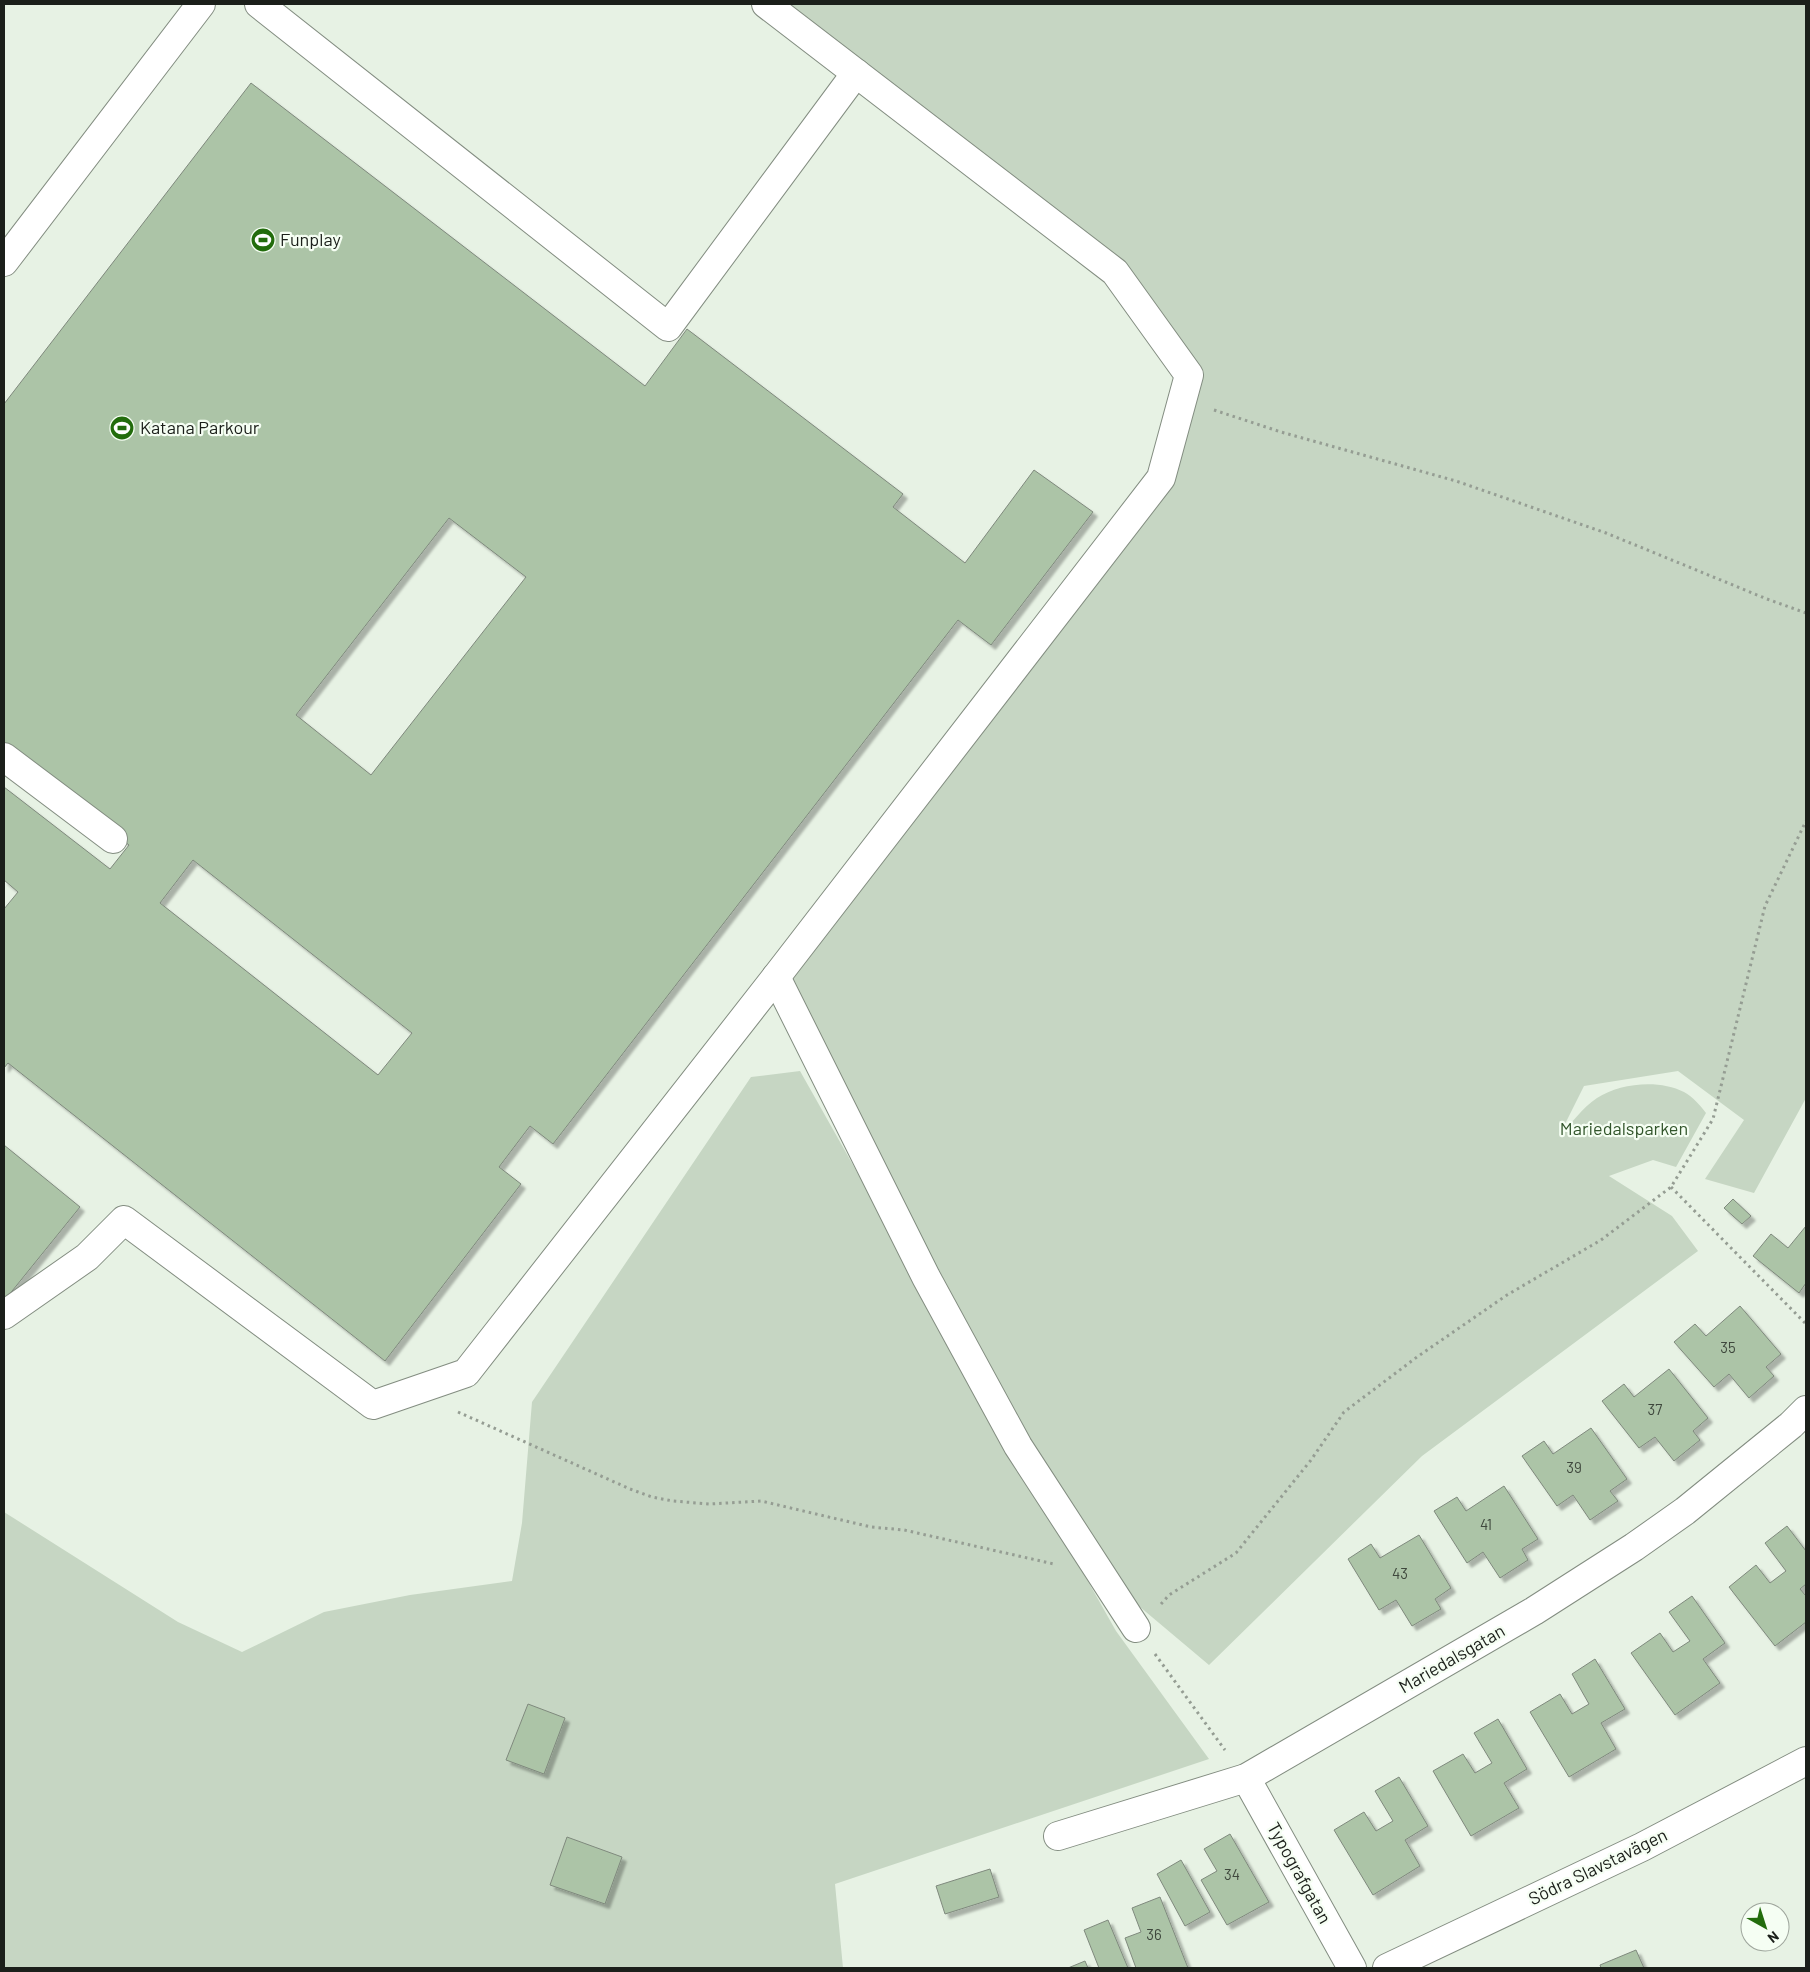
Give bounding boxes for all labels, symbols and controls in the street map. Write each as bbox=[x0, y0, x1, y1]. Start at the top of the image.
sports icon: Funplay bbox=[250, 227, 276, 253]
place label: Funplay bbox=[280, 228, 341, 250]
sports icon: Katana Parkour bbox=[109, 415, 135, 441]
place label: Katana Parkour bbox=[140, 416, 260, 438]
park label: Mariedalsparken bbox=[1560, 1117, 1688, 1139]
house number: 35 bbox=[1720, 1338, 1736, 1356]
house number: 37 bbox=[1648, 1400, 1662, 1418]
house number: 39 bbox=[1566, 1458, 1582, 1476]
house number: 41 bbox=[1480, 1515, 1492, 1533]
house number: 43 bbox=[1392, 1564, 1408, 1582]
street label: Mariedalsgatan bbox=[1395, 1619, 1508, 1697]
street label: Typografgatan bbox=[1263, 1818, 1337, 1927]
street label: Södra Slavstavägen bbox=[1525, 1823, 1671, 1909]
house number: 34 bbox=[1224, 1865, 1240, 1883]
north arrow bbox=[1740, 1902, 1790, 1952]
house number: 36 bbox=[1146, 1925, 1162, 1943]
text: N bbox=[1765, 1928, 1782, 1947]

